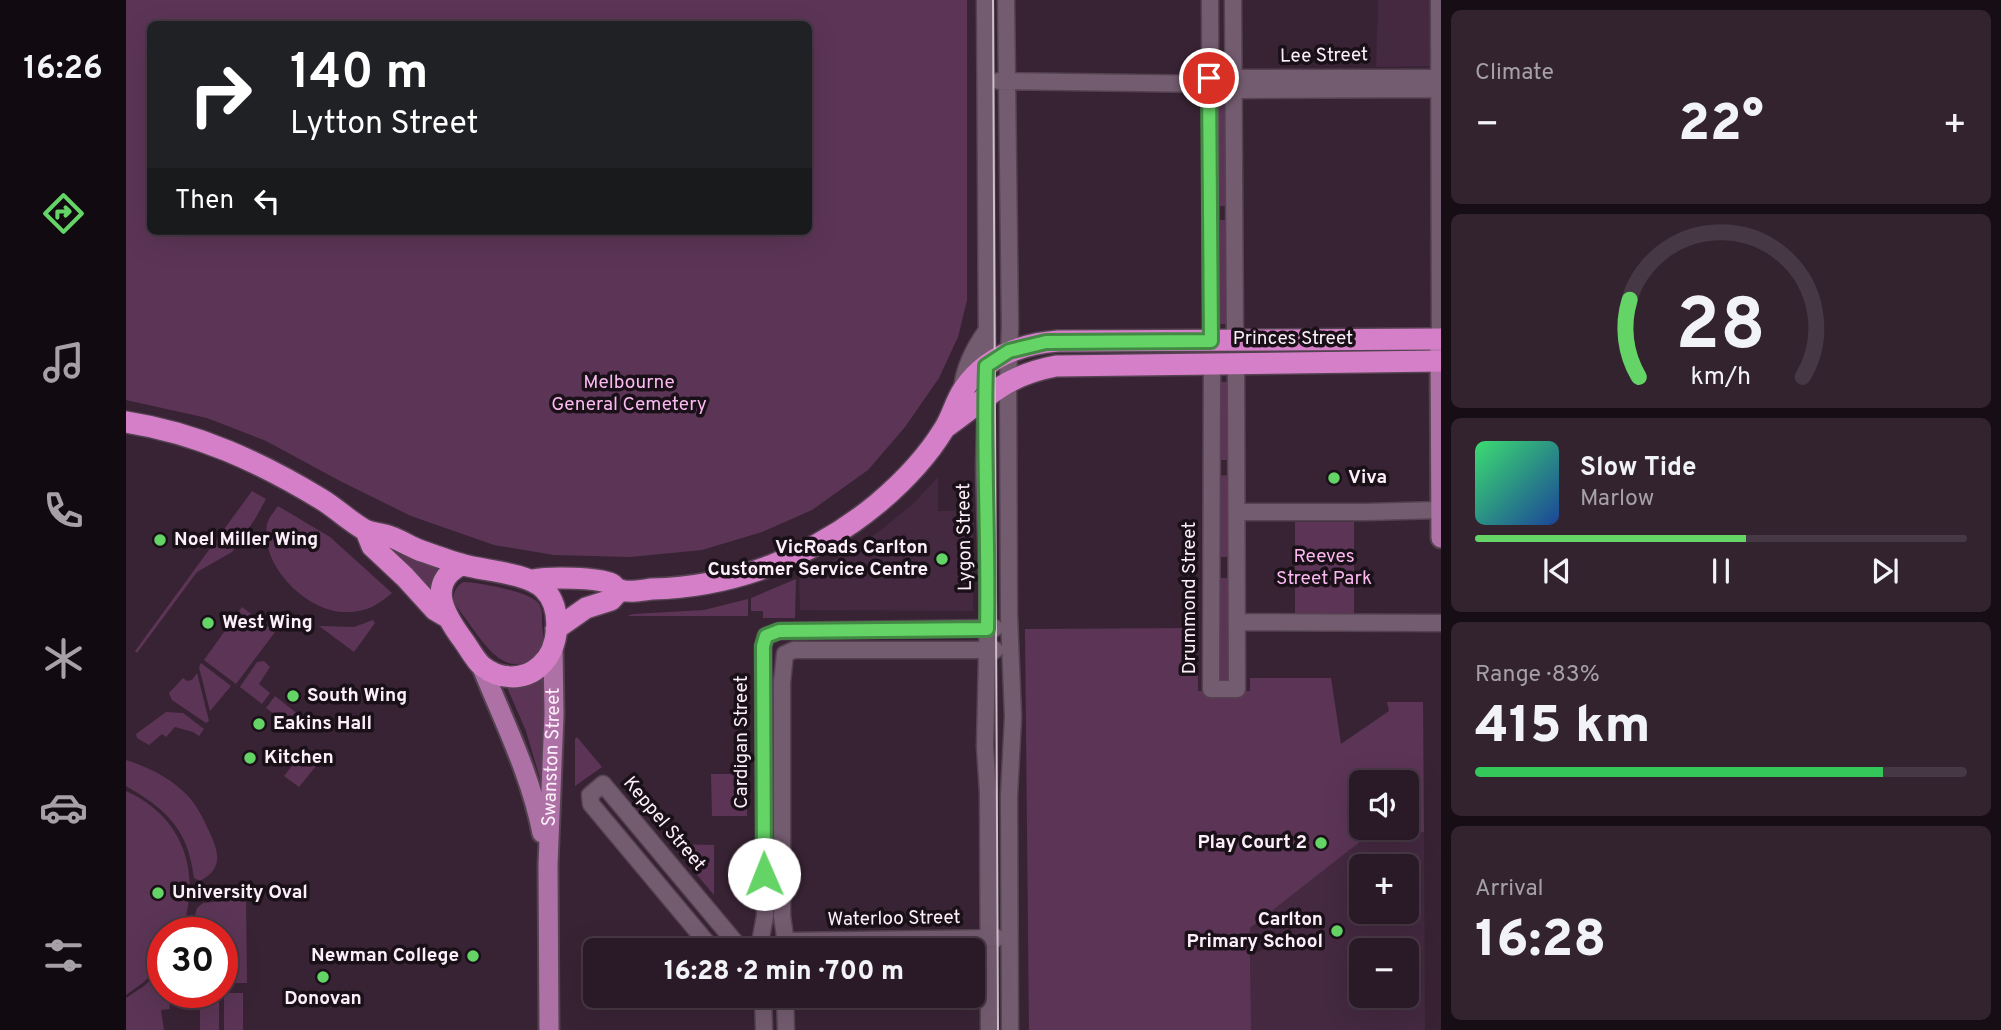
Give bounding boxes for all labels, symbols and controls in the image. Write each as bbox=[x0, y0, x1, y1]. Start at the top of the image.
street label: Lee Street bbox=[1280, 43, 1368, 69]
text: 140 m bbox=[290, 44, 429, 106]
pin bbox=[1179, 48, 1239, 108]
icon: right bbox=[175, 49, 266, 140]
text: 16:26 bbox=[23, 50, 103, 90]
icon: arrive bbox=[1190, 59, 1228, 97]
text: Climate bbox=[1475, 59, 1554, 88]
text: 22° bbox=[1678, 93, 1764, 159]
text: − bbox=[1475, 102, 1500, 151]
text: + bbox=[1942, 102, 1967, 151]
text: Lytton Street bbox=[290, 105, 479, 145]
icon: left bbox=[248, 182, 286, 220]
text: Then bbox=[175, 185, 234, 218]
icon: directions bbox=[39, 189, 88, 238]
text: 28 bbox=[1676, 283, 1766, 375]
street label: Princes Street bbox=[1233, 327, 1353, 351]
icon: music bbox=[39, 338, 88, 387]
text: km/h bbox=[1691, 362, 1751, 394]
park label: Melbourne General Cemetery bbox=[551, 371, 707, 417]
text: Slow Tide bbox=[1580, 452, 1697, 485]
place label: Viva bbox=[1348, 466, 1387, 490]
marker: Viva bbox=[1326, 470, 1342, 486]
street label: Lygon Street bbox=[952, 483, 978, 591]
text: Marlow bbox=[1580, 485, 1654, 514]
icon: phone bbox=[39, 486, 88, 535]
street label: Drummond Street bbox=[1178, 522, 1202, 674]
place label: Noel Miller Wing bbox=[174, 528, 318, 552]
marker: Noel Miller Wing bbox=[152, 532, 168, 548]
place label: VicRoads Carlton Customer Service Centre bbox=[708, 536, 928, 582]
park label: Reeves Street Park bbox=[1276, 545, 1372, 591]
marker: VicRoads Carlton Customer Service Centre bbox=[934, 551, 950, 567]
icon: previous bbox=[1538, 552, 1576, 590]
icon: pause bbox=[1702, 552, 1740, 590]
icon: next bbox=[1866, 552, 1904, 590]
place label: West Wing bbox=[222, 611, 313, 635]
marker: West Wing bbox=[200, 615, 216, 631]
icon: climate bbox=[39, 634, 88, 683]
text: Range · 83% bbox=[1475, 661, 1600, 690]
street label: Cardigan Street bbox=[730, 675, 754, 809]
place label: South Wing bbox=[307, 684, 407, 708]
marker: South Wing bbox=[285, 688, 301, 704]
street label: Swanston Street bbox=[538, 688, 566, 827]
text: 415 km bbox=[1475, 695, 1651, 761]
place label: Eakins Hall bbox=[273, 712, 372, 736]
marker: Eakins Hall bbox=[251, 716, 267, 732]
place label: Kitchen bbox=[264, 746, 334, 770]
marker: Kitchen bbox=[242, 750, 258, 766]
map controls bbox=[1349, 770, 1419, 1008]
button: sound bbox=[1349, 770, 1419, 840]
street label: Keppel Street bbox=[617, 772, 711, 876]
icon: car bbox=[39, 783, 88, 832]
place label: Play Court 2 bbox=[1197, 831, 1307, 855]
marker: Play Court 2 bbox=[1313, 835, 1329, 851]
position arrow bbox=[727, 837, 801, 911]
button: + bbox=[1349, 854, 1419, 924]
text: Arrival bbox=[1475, 875, 1544, 904]
place label: University Oval bbox=[172, 881, 308, 905]
marker: University Oval bbox=[150, 885, 166, 901]
street label: Waterloo Street bbox=[827, 906, 961, 932]
place label: Carlton Primary School bbox=[1187, 908, 1323, 954]
text: 16:28 bbox=[1475, 909, 1606, 975]
speed limit sign: 30 bbox=[147, 917, 238, 1008]
marker: Carlton Primary School bbox=[1329, 923, 1345, 939]
icon: filters bbox=[39, 931, 88, 980]
button: − bbox=[1349, 938, 1419, 1008]
place label: Newman College bbox=[311, 944, 459, 968]
marker: Newman College bbox=[465, 948, 481, 964]
text: 16:28 · 2 min · 700 m bbox=[664, 956, 904, 989]
marker: Donovan bbox=[315, 969, 331, 985]
place label: Donovan bbox=[284, 987, 362, 1011]

